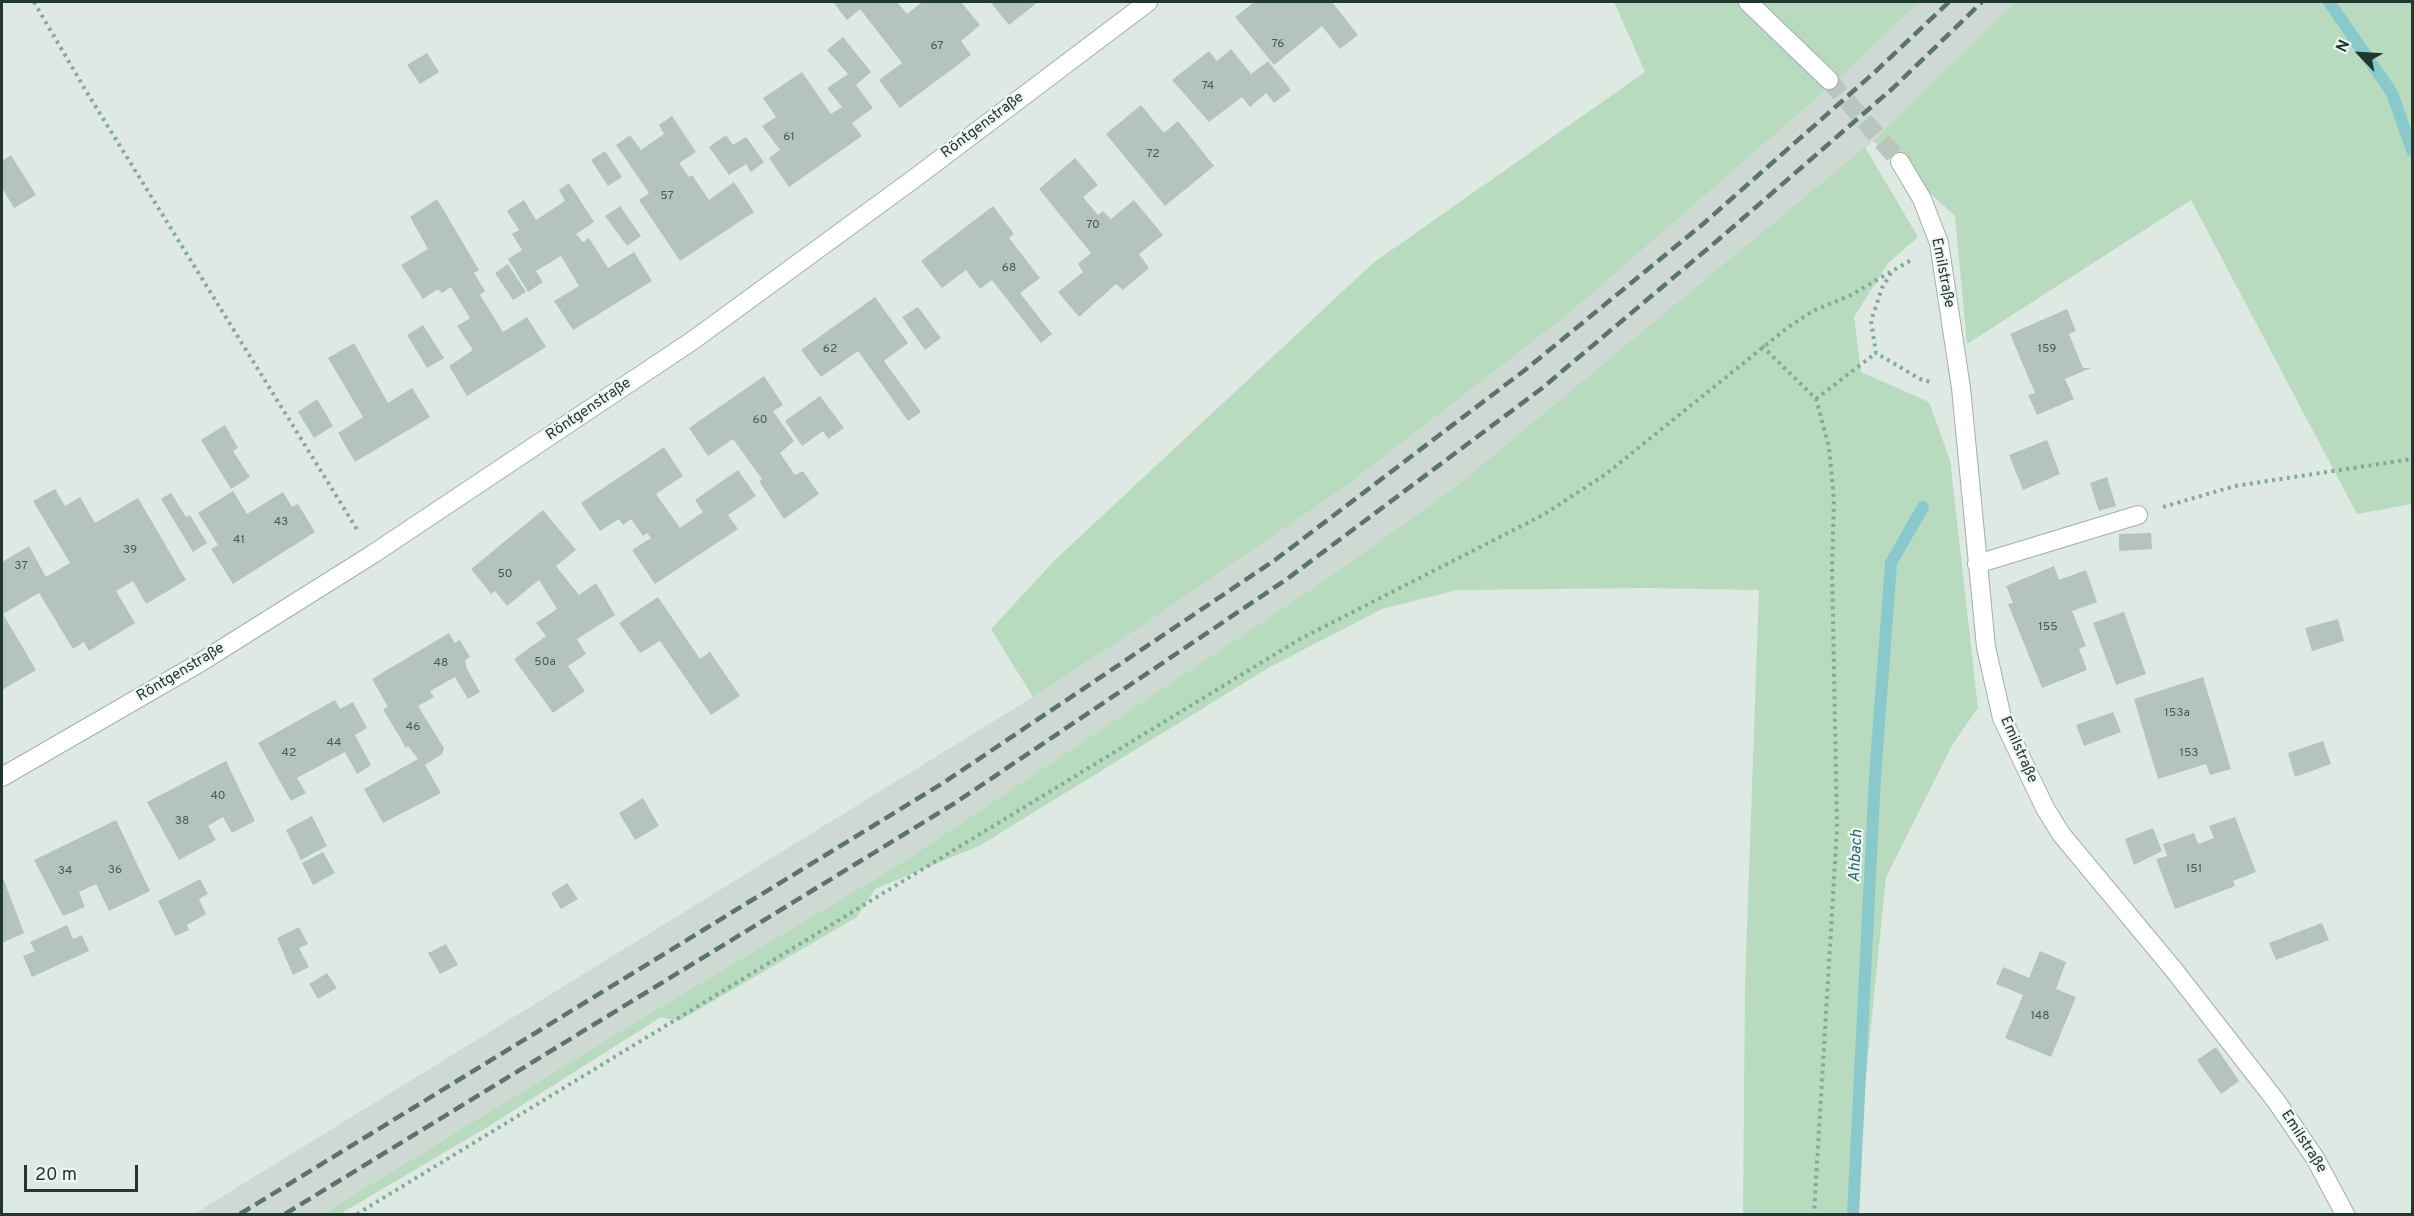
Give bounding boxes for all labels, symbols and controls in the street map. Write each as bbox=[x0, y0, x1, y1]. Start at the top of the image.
north arrow bbox=[2330, 24, 2390, 84]
text: N bbox=[2332, 37, 2355, 56]
house number: 76 bbox=[1272, 38, 1284, 52]
house number: 67 bbox=[930, 40, 944, 54]
house number: 74 bbox=[1202, 80, 1214, 94]
street label: Röntgenstraße bbox=[938, 89, 1028, 163]
house number: 61 bbox=[783, 131, 795, 145]
house number: 72 bbox=[1146, 148, 1160, 162]
house number: 57 bbox=[660, 190, 674, 204]
house number: 70 bbox=[1086, 219, 1100, 233]
street label: Emilstraße bbox=[1926, 236, 1958, 310]
house number: 68 bbox=[1002, 262, 1016, 276]
house number: 62 bbox=[823, 343, 837, 357]
house number: 159 bbox=[2038, 343, 2056, 357]
street label: Röntgenstraße bbox=[543, 375, 635, 445]
house number: 60 bbox=[753, 414, 767, 428]
house number: 43 bbox=[274, 516, 288, 530]
house number: 41 bbox=[233, 534, 245, 548]
house number: 39 bbox=[123, 544, 137, 558]
house number: 37 bbox=[14, 560, 28, 574]
house number: 50 bbox=[497, 568, 513, 582]
house number: 155 bbox=[2038, 621, 2058, 635]
street label: Röntgenstraße bbox=[134, 640, 228, 706]
house number: 50a bbox=[534, 656, 556, 670]
house number: 48 bbox=[434, 657, 448, 671]
house number: 153a bbox=[2164, 707, 2190, 721]
street label: Emilstraße bbox=[1995, 714, 2041, 786]
house number: 46 bbox=[406, 721, 420, 735]
house number: 44 bbox=[327, 737, 341, 751]
house number: 42 bbox=[282, 747, 296, 761]
house number: 153 bbox=[2179, 747, 2199, 761]
house number: 40 bbox=[210, 790, 226, 804]
house number: 38 bbox=[175, 815, 189, 829]
water label: Ahbach bbox=[1846, 829, 1868, 883]
house number: 151 bbox=[2186, 863, 2202, 877]
house number: 36 bbox=[108, 864, 122, 878]
house number: 34 bbox=[58, 865, 72, 879]
house number: 148 bbox=[2030, 1010, 2050, 1024]
street label: Emilstraße bbox=[2276, 1107, 2330, 1177]
scale bar bbox=[27, 1153, 141, 1191]
text: 20 m bbox=[35, 1164, 77, 1187]

